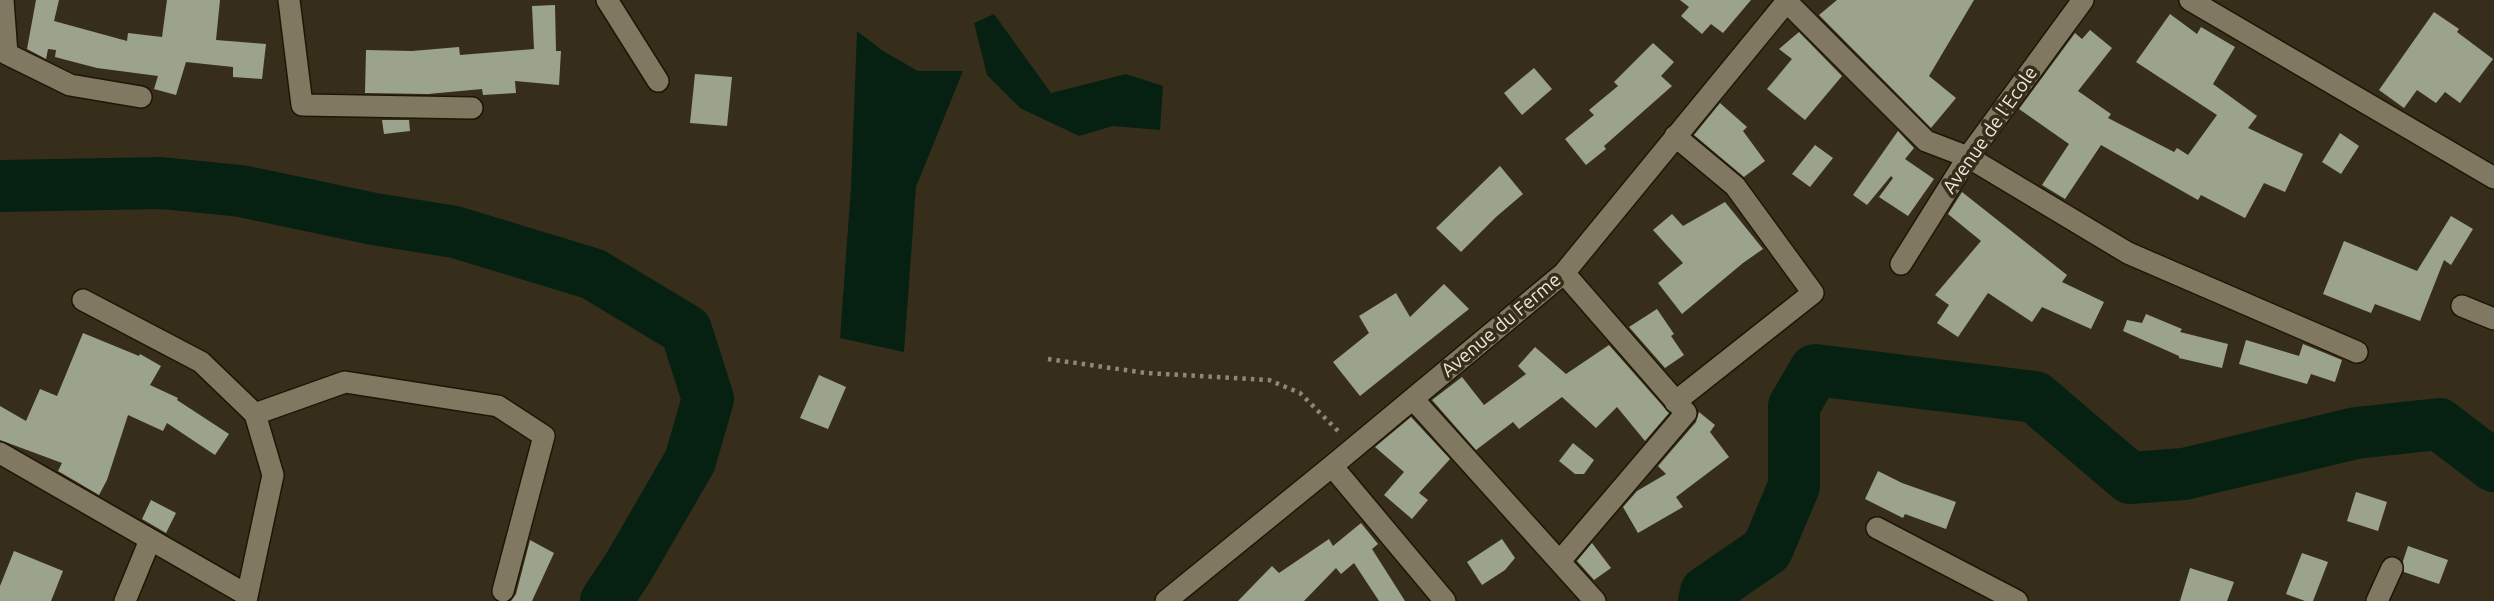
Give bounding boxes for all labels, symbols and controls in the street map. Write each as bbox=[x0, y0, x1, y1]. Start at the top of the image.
street label: Avenue de l'Ecole bbox=[1938, 62, 2042, 198]
street label: Avenue du Ferme bbox=[1437, 268, 1565, 382]

